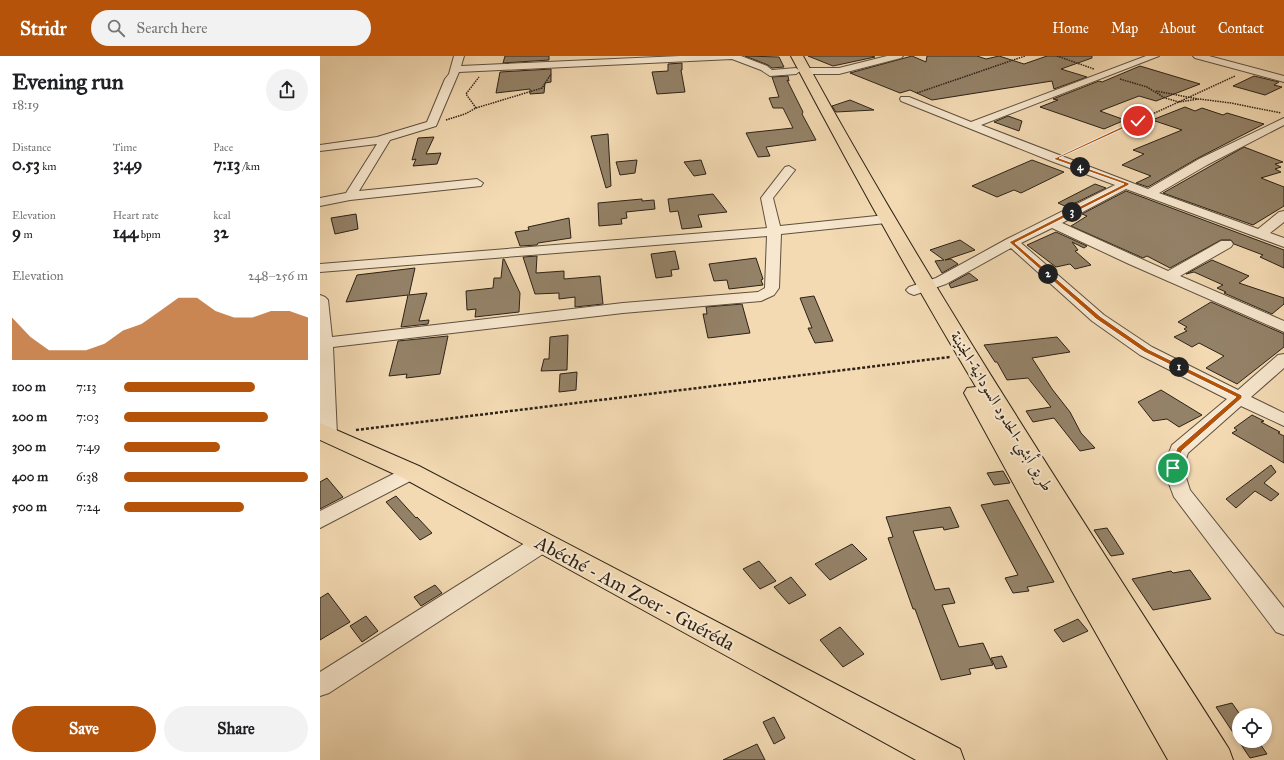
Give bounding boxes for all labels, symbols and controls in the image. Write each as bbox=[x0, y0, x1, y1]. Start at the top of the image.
search box bbox=[91, 10, 371, 46]
text: Stridr bbox=[20, 17, 67, 40]
icon: search bbox=[105, 17, 127, 39]
text: Search here bbox=[137, 19, 208, 37]
text: Home bbox=[1052, 20, 1089, 37]
text: Map bbox=[1111, 20, 1138, 37]
text: About bbox=[1160, 20, 1196, 37]
text: Contact bbox=[1218, 20, 1264, 37]
text: Evening run bbox=[12, 68, 124, 95]
button: share bbox=[266, 69, 308, 111]
text: 18:19 bbox=[12, 97, 39, 113]
pin bbox=[1121, 104, 1155, 138]
icon: check bbox=[1127, 110, 1149, 132]
text: Distance bbox=[12, 141, 51, 154]
text: Time bbox=[113, 141, 137, 154]
text: Pace bbox=[213, 141, 233, 154]
text: 0.53 bbox=[12, 154, 40, 175]
text: 3:49 bbox=[113, 154, 142, 175]
text: 7:13 bbox=[213, 154, 240, 175]
pin: 4 bbox=[1070, 157, 1090, 177]
text: km bbox=[40, 160, 57, 173]
text: /km bbox=[240, 160, 260, 173]
text: 4 bbox=[1077, 160, 1083, 173]
pin: 3 bbox=[1062, 202, 1082, 222]
text: 3 bbox=[1070, 205, 1074, 218]
text: Elevation bbox=[12, 209, 56, 222]
text: Heart rate bbox=[113, 209, 159, 222]
text: kcal bbox=[213, 209, 231, 222]
text: 9 bbox=[12, 222, 21, 243]
text: 144 bbox=[113, 222, 138, 243]
text: 32 bbox=[213, 222, 229, 243]
text: m bbox=[21, 228, 33, 241]
text: bpm bbox=[138, 228, 161, 241]
pin: 2 bbox=[1038, 264, 1058, 284]
text: 2 bbox=[1045, 267, 1051, 280]
text: Elevation bbox=[12, 268, 64, 284]
text: 248–256 m bbox=[248, 268, 308, 284]
street label: طريق أبشي-الحدود السودانية-الجنينة bbox=[941, 326, 1059, 498]
pin: 1 bbox=[1169, 357, 1189, 377]
text: 1 bbox=[1177, 360, 1181, 373]
text: 100 m bbox=[12, 379, 46, 395]
text: 7:13 bbox=[76, 379, 97, 395]
text: 200 m bbox=[12, 409, 47, 425]
text: 7:03 bbox=[76, 409, 99, 425]
text: 300 m bbox=[12, 439, 46, 455]
text: 7:49 bbox=[76, 439, 100, 455]
pin bbox=[1156, 451, 1190, 485]
icon: arrive bbox=[1162, 457, 1184, 479]
text: 400 m bbox=[12, 469, 48, 485]
text: 6:38 bbox=[76, 469, 98, 485]
text: 500 m bbox=[12, 499, 47, 515]
text: 7:24 bbox=[76, 499, 100, 515]
street label: Abéché - Am Zoer - Guéréda bbox=[531, 530, 739, 656]
button: Save bbox=[12, 706, 156, 752]
button: Share bbox=[164, 706, 308, 752]
map controls bbox=[1232, 708, 1272, 748]
button: locate bbox=[1232, 708, 1272, 748]

